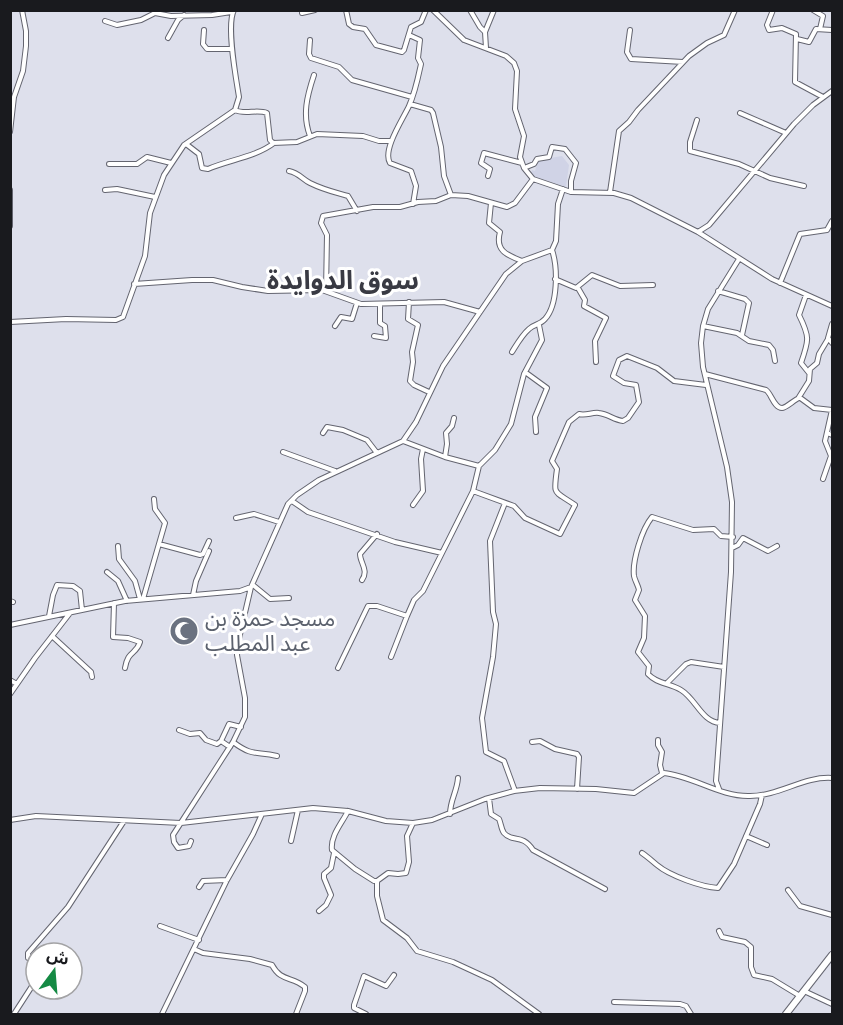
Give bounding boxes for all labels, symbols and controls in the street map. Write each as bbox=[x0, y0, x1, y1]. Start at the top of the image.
district label: سوق الدوايدة bbox=[267, 264, 419, 296]
place label: مسجد حمزة بن عبد المطلب bbox=[205, 605, 335, 657]
mosque icon: مسجد حمزة بن عبد المطلب bbox=[168, 615, 200, 647]
north arrow bbox=[24, 941, 84, 1001]
text: ش bbox=[45, 945, 71, 969]

